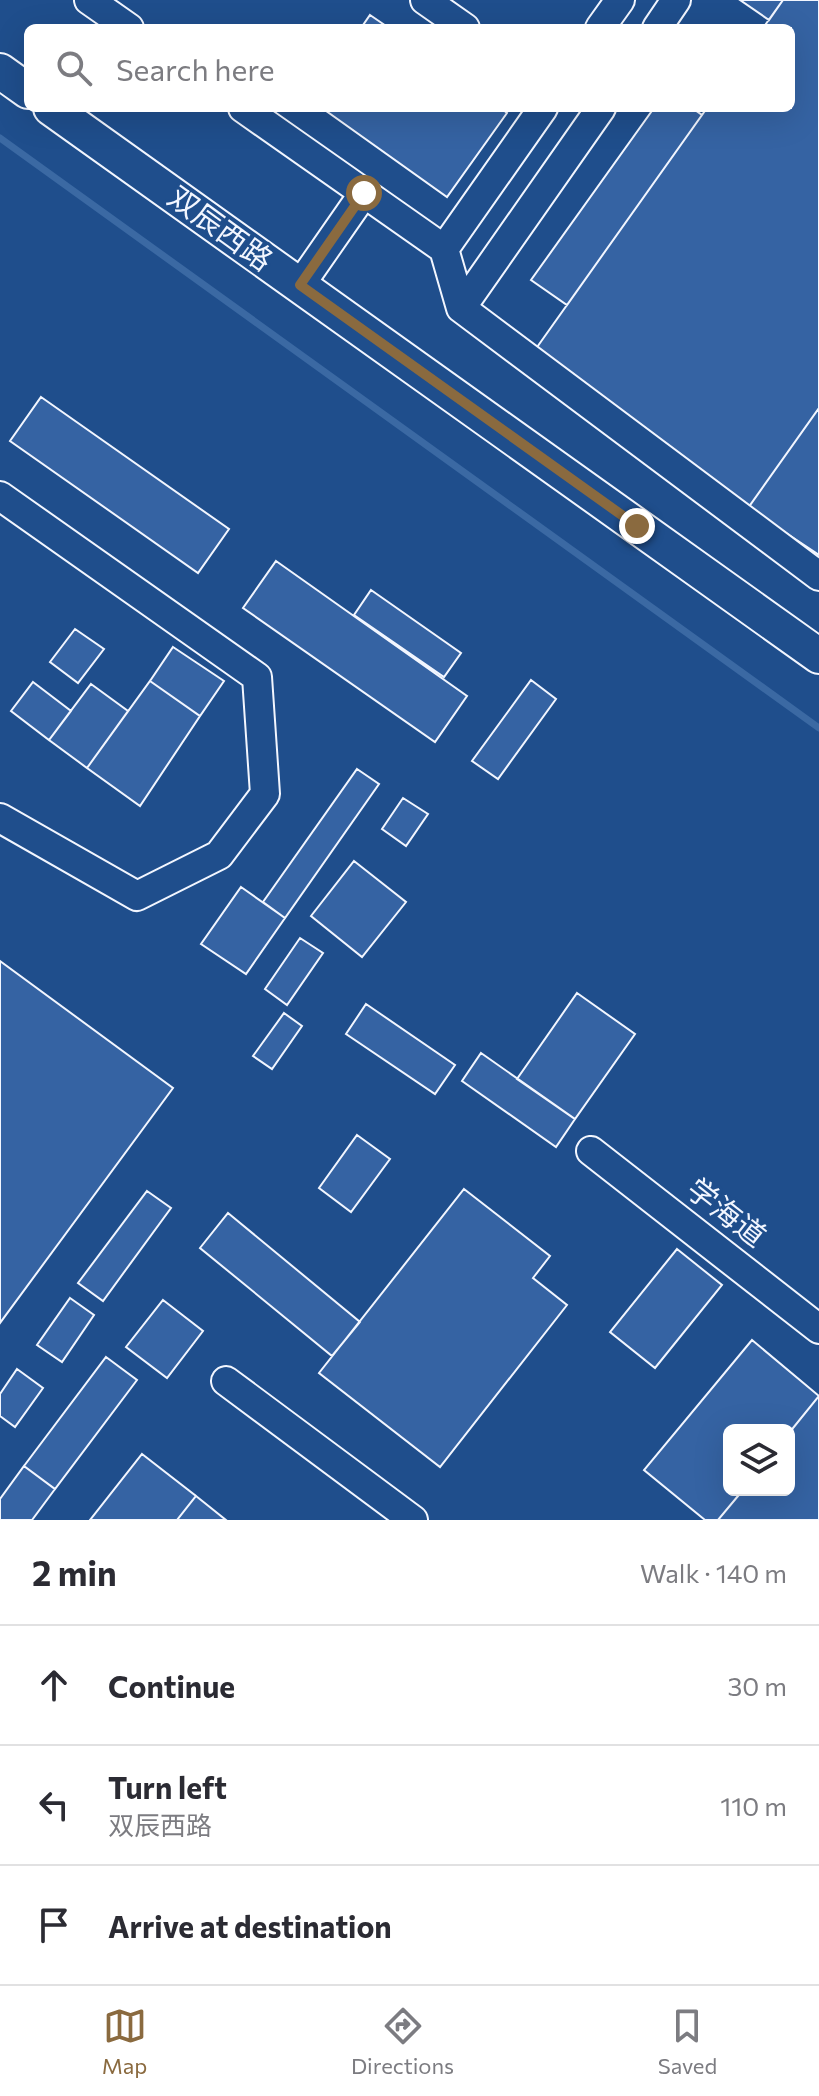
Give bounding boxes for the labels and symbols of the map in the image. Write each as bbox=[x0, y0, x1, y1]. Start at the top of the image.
route start bbox=[346, 175, 382, 211]
street label: 双辰西路 bbox=[162, 177, 281, 277]
route end bbox=[619, 508, 655, 544]
street label: 学海道 bbox=[681, 1169, 774, 1253]

